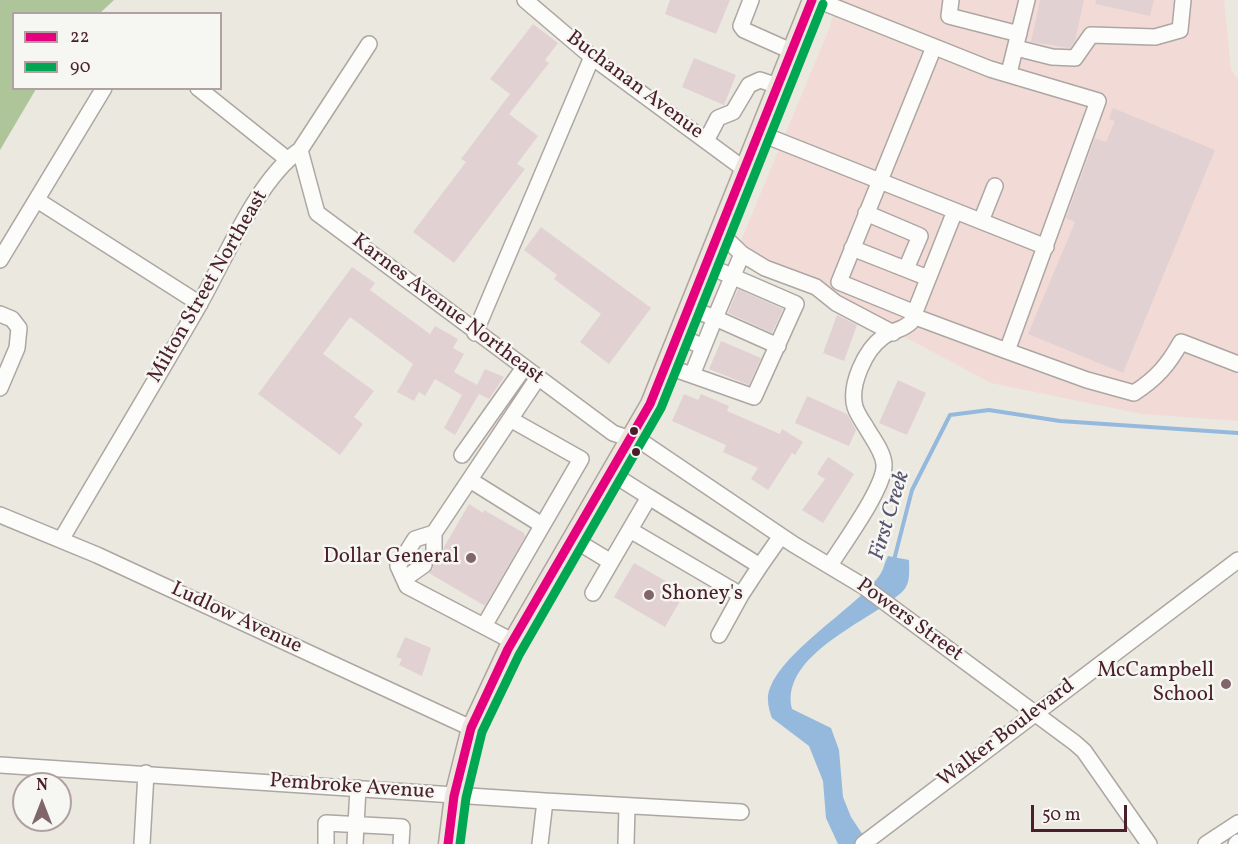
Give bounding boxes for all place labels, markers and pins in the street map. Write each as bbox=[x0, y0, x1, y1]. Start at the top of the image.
unlabelled marker bbox=[628, 425, 640, 437]
unlabelled marker bbox=[630, 446, 642, 458]
place label: Dollar General bbox=[323, 545, 459, 571]
marker: Dollar General bbox=[464, 551, 478, 565]
place label: Shoney's bbox=[661, 582, 743, 608]
marker: Shoney's bbox=[642, 588, 656, 602]
place label: McCampbell School bbox=[1097, 659, 1214, 709]
marker: McCampbell School bbox=[1219, 677, 1233, 691]

